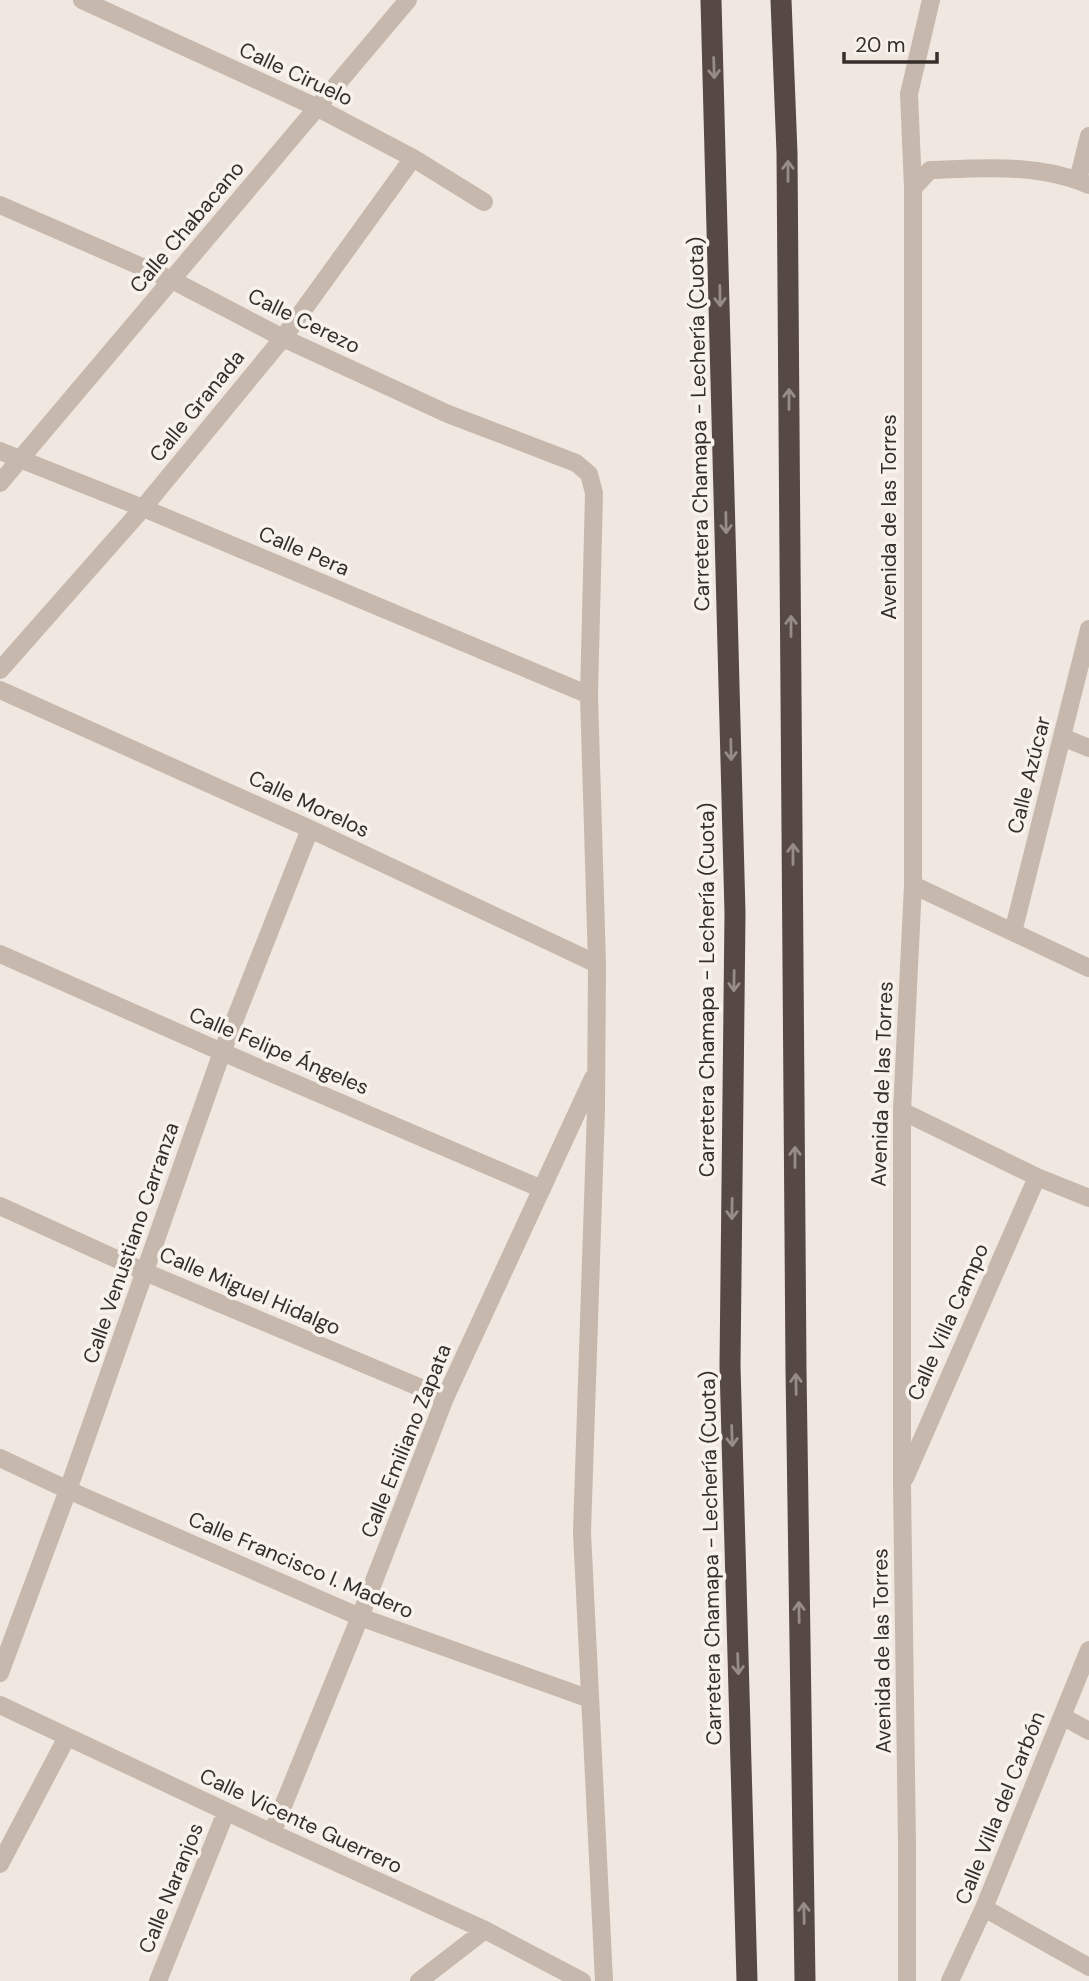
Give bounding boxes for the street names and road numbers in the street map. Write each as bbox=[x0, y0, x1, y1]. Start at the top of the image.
street label: Calle Ciruelo bbox=[235, 35, 357, 113]
street label: Calle Chabacano bbox=[123, 155, 251, 299]
street label: Carretera Chamapa - Lechería (Cuota) bbox=[682, 236, 716, 612]
street label: Calle Cerezo bbox=[243, 282, 365, 360]
street label: Calle Granada bbox=[143, 344, 251, 468]
street label: Avenida de las Torres bbox=[875, 414, 903, 620]
street label: Calle Pera bbox=[254, 519, 354, 583]
street label: Calle Azúcar bbox=[1001, 713, 1057, 837]
street label: Calle Morelos bbox=[244, 764, 374, 844]
street label: Carretera Chamapa - Lechería (Cuota) bbox=[693, 803, 721, 1177]
street label: Avenida de las Torres bbox=[864, 981, 900, 1187]
street label: Calle Felipe Ángeles bbox=[185, 1000, 373, 1102]
street label: Calle Venustiano Carranza bbox=[76, 1119, 186, 1367]
street label: Calle Villa Campo bbox=[901, 1239, 995, 1405]
street label: Calle Miguel Hidalgo bbox=[155, 1240, 345, 1342]
street label: Calle Emiliano Zapata bbox=[354, 1340, 458, 1542]
street label: Carretera Chamapa - Lechería (Cuota) bbox=[694, 1370, 728, 1746]
street label: Calle Francisco I. Madero bbox=[184, 1505, 418, 1625]
street label: Avenida de las Torres bbox=[866, 1548, 898, 1754]
street label: Calle Villa del Carbón bbox=[948, 1707, 1052, 1909]
street label: Calle Vicente Guerrero bbox=[195, 1762, 407, 1880]
street label: Calle Naranjos bbox=[132, 1818, 210, 1958]

